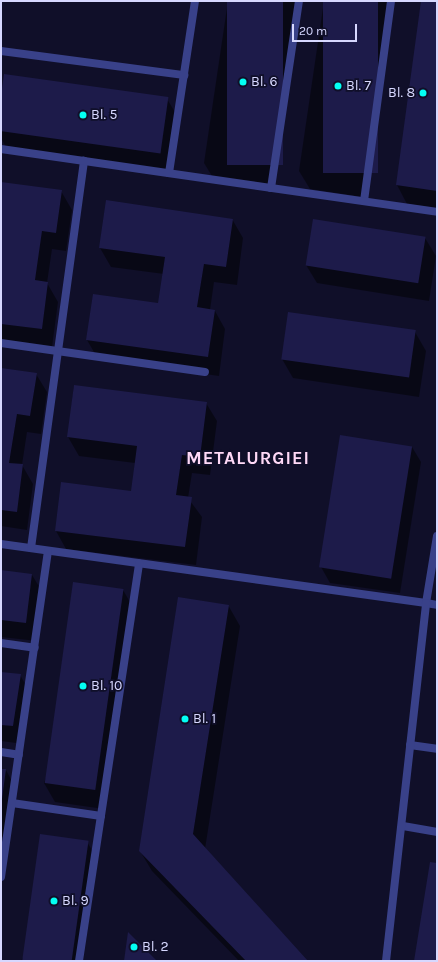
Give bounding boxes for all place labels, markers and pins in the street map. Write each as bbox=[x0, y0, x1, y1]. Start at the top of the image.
place label: Bl. 6 bbox=[251, 74, 277, 90]
marker: Bl. 6 bbox=[238, 77, 248, 87]
place label: Bl. 7 bbox=[346, 78, 371, 94]
marker: Bl. 7 bbox=[333, 81, 343, 91]
place label: Bl. 8 bbox=[388, 85, 415, 101]
marker: Bl. 8 bbox=[418, 88, 428, 98]
place label: Bl. 5 bbox=[91, 107, 117, 123]
marker: Bl. 5 bbox=[78, 110, 88, 120]
place label: Bl. 10 bbox=[91, 678, 122, 694]
marker: Bl. 10 bbox=[78, 681, 88, 691]
place label: Bl. 1 bbox=[193, 711, 216, 727]
marker: Bl. 1 bbox=[180, 714, 190, 724]
place label: Bl. 9 bbox=[62, 893, 89, 909]
marker: Bl. 9 bbox=[49, 896, 59, 906]
place label: Bl. 2 bbox=[142, 939, 169, 955]
marker: Bl. 2 bbox=[129, 942, 139, 952]

